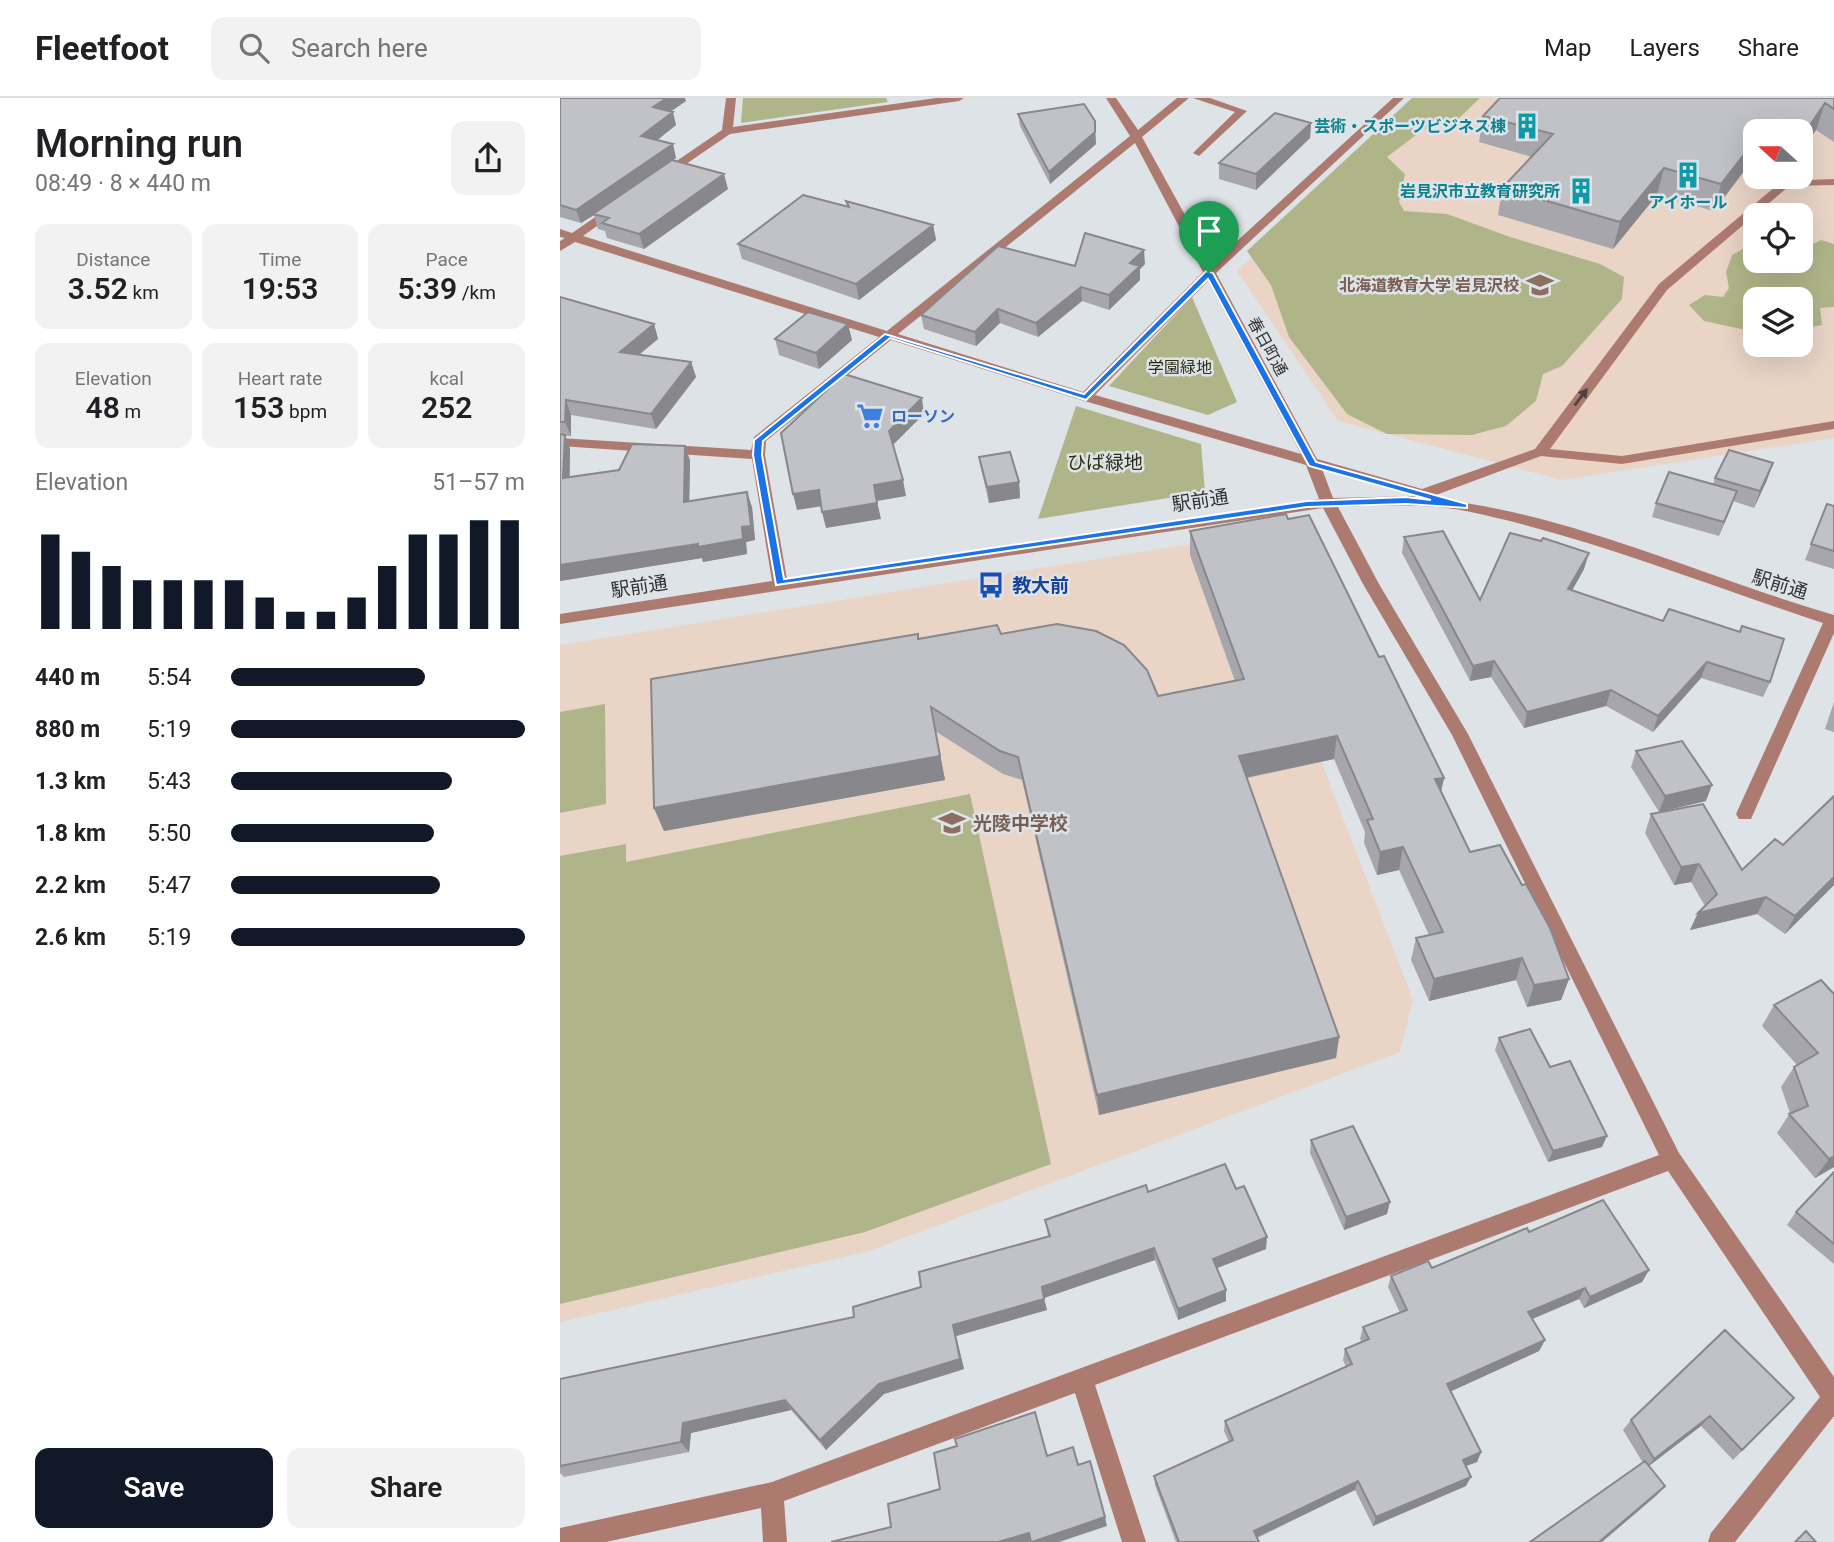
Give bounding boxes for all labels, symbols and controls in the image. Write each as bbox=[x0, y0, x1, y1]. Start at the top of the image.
search box bbox=[211, 17, 701, 80]
text: Fleetfoot bbox=[35, 29, 169, 68]
icon: search bbox=[235, 29, 273, 67]
text: Search here bbox=[291, 33, 428, 63]
text: Map bbox=[1544, 34, 1592, 62]
text: Layers bbox=[1630, 34, 1700, 62]
text: Share bbox=[1738, 34, 1799, 62]
building icon: 芸術・スポーツビジネス棟 bbox=[1512, 111, 1542, 141]
place label: 芸術・スポーツビジネス棟 bbox=[1314, 117, 1506, 136]
north arrow bbox=[1743, 119, 1813, 189]
map controls bbox=[1743, 119, 1813, 357]
button: share bbox=[451, 121, 525, 195]
text: Morning run bbox=[35, 122, 243, 166]
building icon: アイホール bbox=[1673, 160, 1703, 190]
text: 08:49 · 8 × 440 m bbox=[35, 170, 211, 197]
building icon: 岩見沢市立教育研究所 bbox=[1566, 176, 1596, 206]
place label: 岩見沢市立教育研究所 bbox=[1400, 182, 1560, 201]
place label: アイホール bbox=[1648, 193, 1728, 212]
pin bbox=[1179, 201, 1239, 273]
button: locate bbox=[1743, 203, 1813, 273]
icon: arrive bbox=[1190, 212, 1228, 250]
text: Distance bbox=[76, 248, 150, 271]
text: Time bbox=[259, 248, 301, 271]
text: Pace bbox=[426, 248, 468, 271]
school or university icon: 北海道教育大学 岩見沢校 bbox=[1525, 270, 1555, 300]
text: 3.52 bbox=[68, 271, 128, 306]
text: 19:53 bbox=[242, 271, 318, 306]
text: 5:39 bbox=[397, 271, 457, 306]
place label: 北海道教育大学 岩見沢校 bbox=[1339, 276, 1519, 295]
text: km bbox=[128, 281, 159, 304]
text: /km bbox=[457, 281, 496, 304]
button: layers bbox=[1743, 287, 1813, 357]
street label: 春日町通 bbox=[1244, 314, 1291, 379]
park label: 学園緑地 bbox=[1148, 358, 1212, 377]
text: Elevation bbox=[75, 367, 152, 390]
text: Heart rate bbox=[238, 367, 322, 390]
text: kcal bbox=[429, 367, 464, 390]
one-way arrow bbox=[1573, 388, 1587, 406]
text: 48 bbox=[86, 390, 120, 425]
text: 153 bbox=[233, 390, 284, 425]
text: 252 bbox=[421, 390, 472, 425]
text: m bbox=[120, 400, 141, 423]
text: bpm bbox=[284, 400, 327, 423]
supermarket icon: ローソン bbox=[855, 401, 885, 431]
place label: ローソン bbox=[891, 407, 955, 426]
park label: ひば緑地 bbox=[1067, 451, 1143, 474]
text: Elevation bbox=[35, 469, 128, 496]
text: 51–57 m bbox=[432, 469, 525, 496]
street label: 駅前通 bbox=[1170, 485, 1230, 516]
street label: 駅前通 bbox=[1749, 565, 1810, 604]
bus stop icon: 教大前 bbox=[976, 570, 1006, 600]
street label: 駅前通 bbox=[609, 571, 669, 602]
place label: 教大前 bbox=[1012, 574, 1069, 597]
text: 440 m bbox=[35, 664, 100, 691]
text: 5:54 bbox=[147, 664, 191, 691]
text: 880 m bbox=[35, 716, 100, 743]
text: 5:19 bbox=[147, 716, 191, 743]
text: 1.3 km bbox=[35, 768, 106, 795]
text: 5:43 bbox=[147, 768, 191, 795]
school or university icon: 光陵中学校 bbox=[937, 808, 967, 838]
place label: 光陵中学校 bbox=[973, 812, 1068, 835]
text: 1.8 km bbox=[35, 820, 106, 847]
text: 5:50 bbox=[147, 820, 191, 847]
text: 2.2 km bbox=[35, 872, 106, 899]
text: 5:47 bbox=[147, 872, 191, 899]
text: 2.6 km bbox=[35, 924, 106, 951]
text: 5:19 bbox=[147, 924, 191, 951]
button: Save bbox=[35, 1448, 273, 1528]
button: Share bbox=[287, 1448, 525, 1528]

